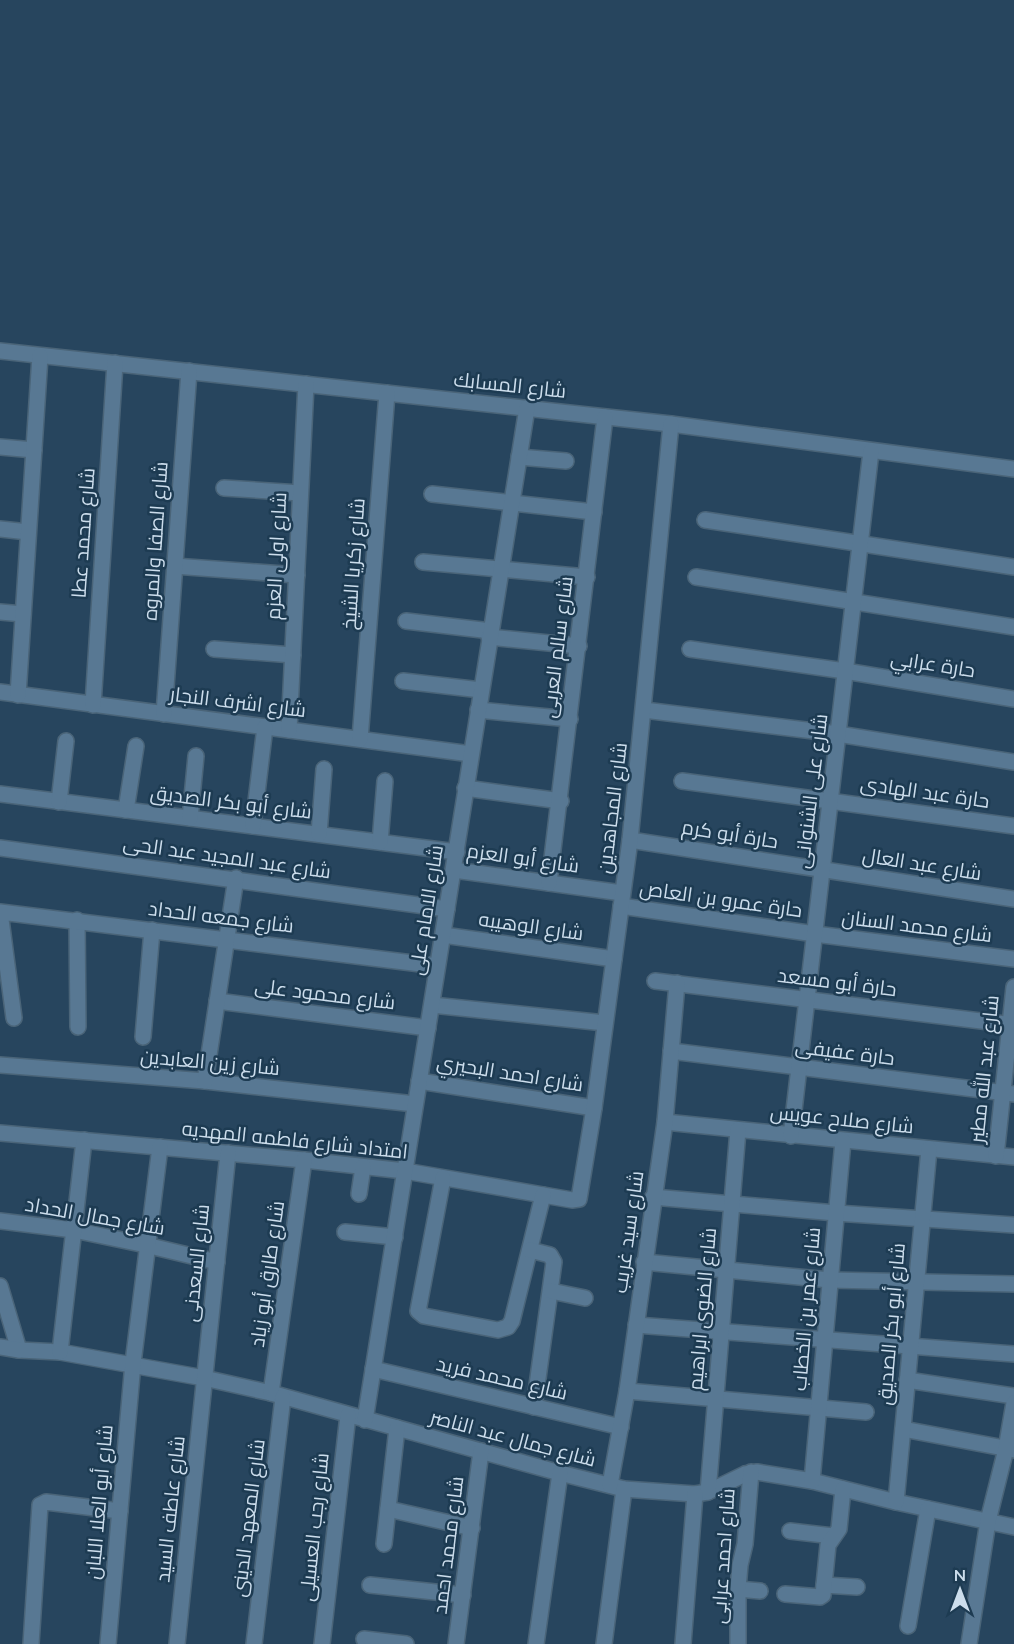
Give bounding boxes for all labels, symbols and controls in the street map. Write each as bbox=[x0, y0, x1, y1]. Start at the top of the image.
street label: شارع المسابك bbox=[452, 366, 568, 405]
street label: شارع الصفا والمروه bbox=[136, 461, 175, 622]
street label: شارع محمد عطا bbox=[65, 467, 102, 599]
street label: شارع اولى العزم bbox=[260, 492, 293, 621]
street label: شارع زكريا الشيخ bbox=[335, 497, 372, 631]
street label: شارع سالم العربى bbox=[535, 575, 580, 720]
street label: حارة عرابي bbox=[888, 644, 977, 686]
street label: شارع اشرف النجار bbox=[167, 681, 308, 724]
street label: شارع على الشنوانى bbox=[789, 712, 834, 870]
street label: شارع المجاهدين bbox=[591, 741, 634, 875]
street label: حارة عبد الهادى bbox=[859, 770, 991, 814]
street label: شارع أبو بكر الصديق bbox=[149, 779, 313, 826]
street label: حارة أبو كرم bbox=[680, 814, 780, 855]
street label: شارع عبد المجيد عبد الحى bbox=[121, 830, 333, 885]
street label: شارع أبو العزم bbox=[465, 837, 581, 880]
street label: شارع عبد العال bbox=[860, 842, 983, 887]
street label: شارع الامام على bbox=[403, 843, 450, 977]
street label: حارة عمرو بن العاص bbox=[638, 875, 804, 923]
street label: شارع جمعه الحداد bbox=[147, 895, 295, 940]
street label: شارع محمد السنان bbox=[840, 904, 994, 949]
street label: شارع الوهيبه bbox=[477, 906, 585, 947]
street label: حارة أبو مسعد bbox=[776, 962, 898, 1001]
street label: شارع محمود على bbox=[253, 972, 397, 1017]
street label: شارع عبد الله مطير bbox=[963, 994, 1006, 1145]
street label: حارة عفيفى bbox=[794, 1033, 896, 1071]
street label: شارع زين العابدين bbox=[139, 1043, 281, 1082]
street label: شارع احمد البحيري bbox=[434, 1049, 585, 1100]
street label: شارع صلاح عويس bbox=[769, 1099, 915, 1140]
street label: امتداد شارع فاطمه المهديه bbox=[181, 1115, 409, 1166]
street label: شارع سيد غريب bbox=[607, 1169, 650, 1295]
street label: شارع جمال الحداد bbox=[23, 1191, 167, 1242]
street label: شارع طارق أبو زياد bbox=[244, 1199, 291, 1349]
street label: شارع السعدنى bbox=[177, 1203, 216, 1323]
street label: شارع الضوى ابراهيم bbox=[682, 1226, 723, 1392]
street label: شارع عمر بن الخطاب bbox=[786, 1226, 827, 1392]
street label: شارع أبو بكر الصديق bbox=[871, 1242, 912, 1406]
street label: شارع محمد فريد bbox=[434, 1350, 570, 1407]
street label: شارع جمال عبد الناصر bbox=[426, 1403, 599, 1474]
street label: شارع أبو العلا اللبان bbox=[79, 1423, 120, 1581]
street label: شارع عاطف السيد bbox=[149, 1434, 192, 1584]
street label: شارع المعهد الدينى bbox=[225, 1437, 272, 1599]
street label: شارع رجب العسيلى bbox=[293, 1451, 336, 1603]
street label: شارع محمد احمد bbox=[427, 1475, 470, 1616]
street label: شارع احمد عرابى bbox=[705, 1487, 742, 1625]
north arrow bbox=[930, 1560, 990, 1620]
text: N bbox=[954, 1565, 966, 1584]

